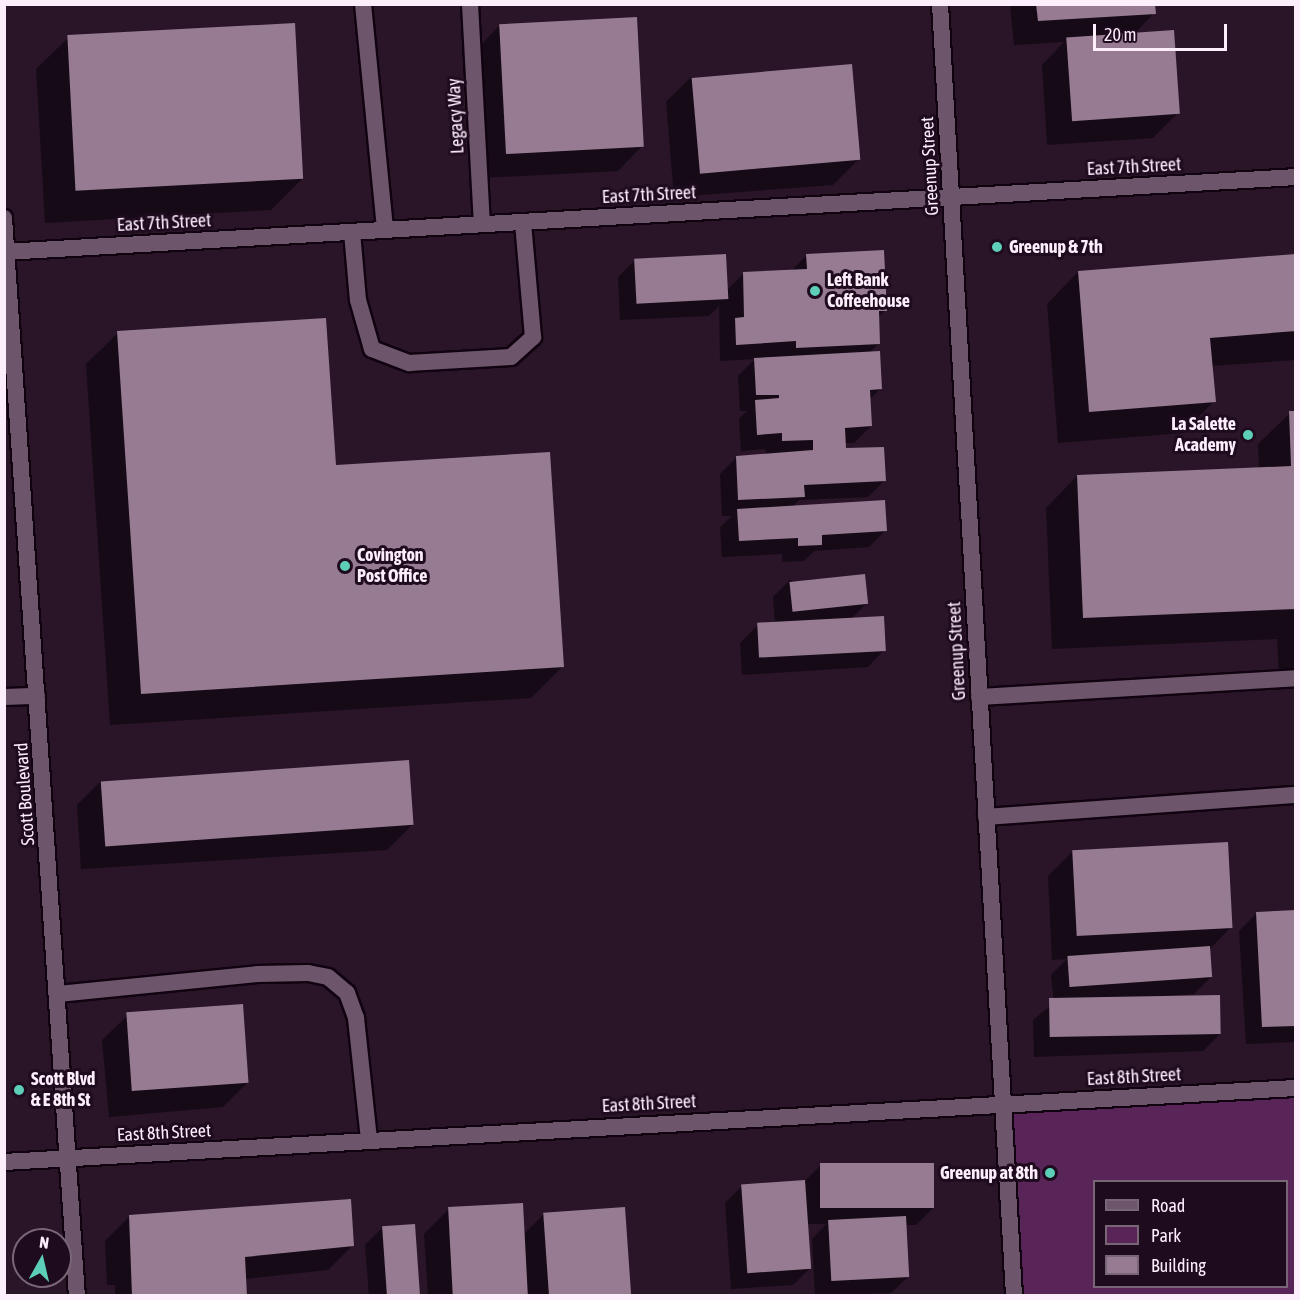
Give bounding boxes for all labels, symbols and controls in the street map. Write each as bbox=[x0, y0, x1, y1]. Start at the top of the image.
scale bar bbox=[1096, 12, 1230, 50]
text: 20 m bbox=[1104, 24, 1136, 45]
street label: Legacy Way bbox=[443, 78, 469, 154]
street label: Greenup Street bbox=[917, 116, 943, 216]
street label: East 7th Street bbox=[1086, 154, 1182, 180]
street label: East 7th Street bbox=[601, 182, 697, 208]
street label: East 7th Street bbox=[116, 210, 212, 236]
place label: Greenup & 7th bbox=[1009, 236, 1103, 258]
marker: Greenup & 7th bbox=[990, 240, 1004, 254]
place label: Left Bank Coffeehouse bbox=[827, 270, 910, 312]
marker: Left Bank Coffeehouse bbox=[808, 284, 822, 298]
place label: La Salette Academy bbox=[1171, 414, 1236, 456]
marker: La Salette Academy bbox=[1241, 428, 1255, 442]
place label: Covington Post Office bbox=[357, 545, 427, 588]
marker: Covington Post Office bbox=[338, 559, 352, 573]
street label: Greenup Street bbox=[944, 601, 970, 701]
street label: Scott Boulevard bbox=[11, 742, 39, 846]
street label: East 8th Street bbox=[1086, 1064, 1182, 1090]
place label: Scott Blvd & E 8th St bbox=[31, 1069, 95, 1112]
marker: Scott Blvd & E 8th St bbox=[12, 1083, 26, 1097]
street label: East 8th Street bbox=[601, 1091, 697, 1117]
street label: East 8th Street bbox=[116, 1120, 212, 1146]
place label: Greenup at 8th bbox=[940, 1162, 1038, 1184]
marker: Greenup at 8th bbox=[1043, 1166, 1057, 1180]
legend bbox=[1093, 1180, 1288, 1288]
text: Road bbox=[1151, 1195, 1185, 1216]
text: Park bbox=[1151, 1225, 1181, 1246]
north arrow bbox=[12, 1228, 72, 1288]
text: N bbox=[38, 1233, 50, 1252]
text: Building bbox=[1151, 1255, 1206, 1276]

